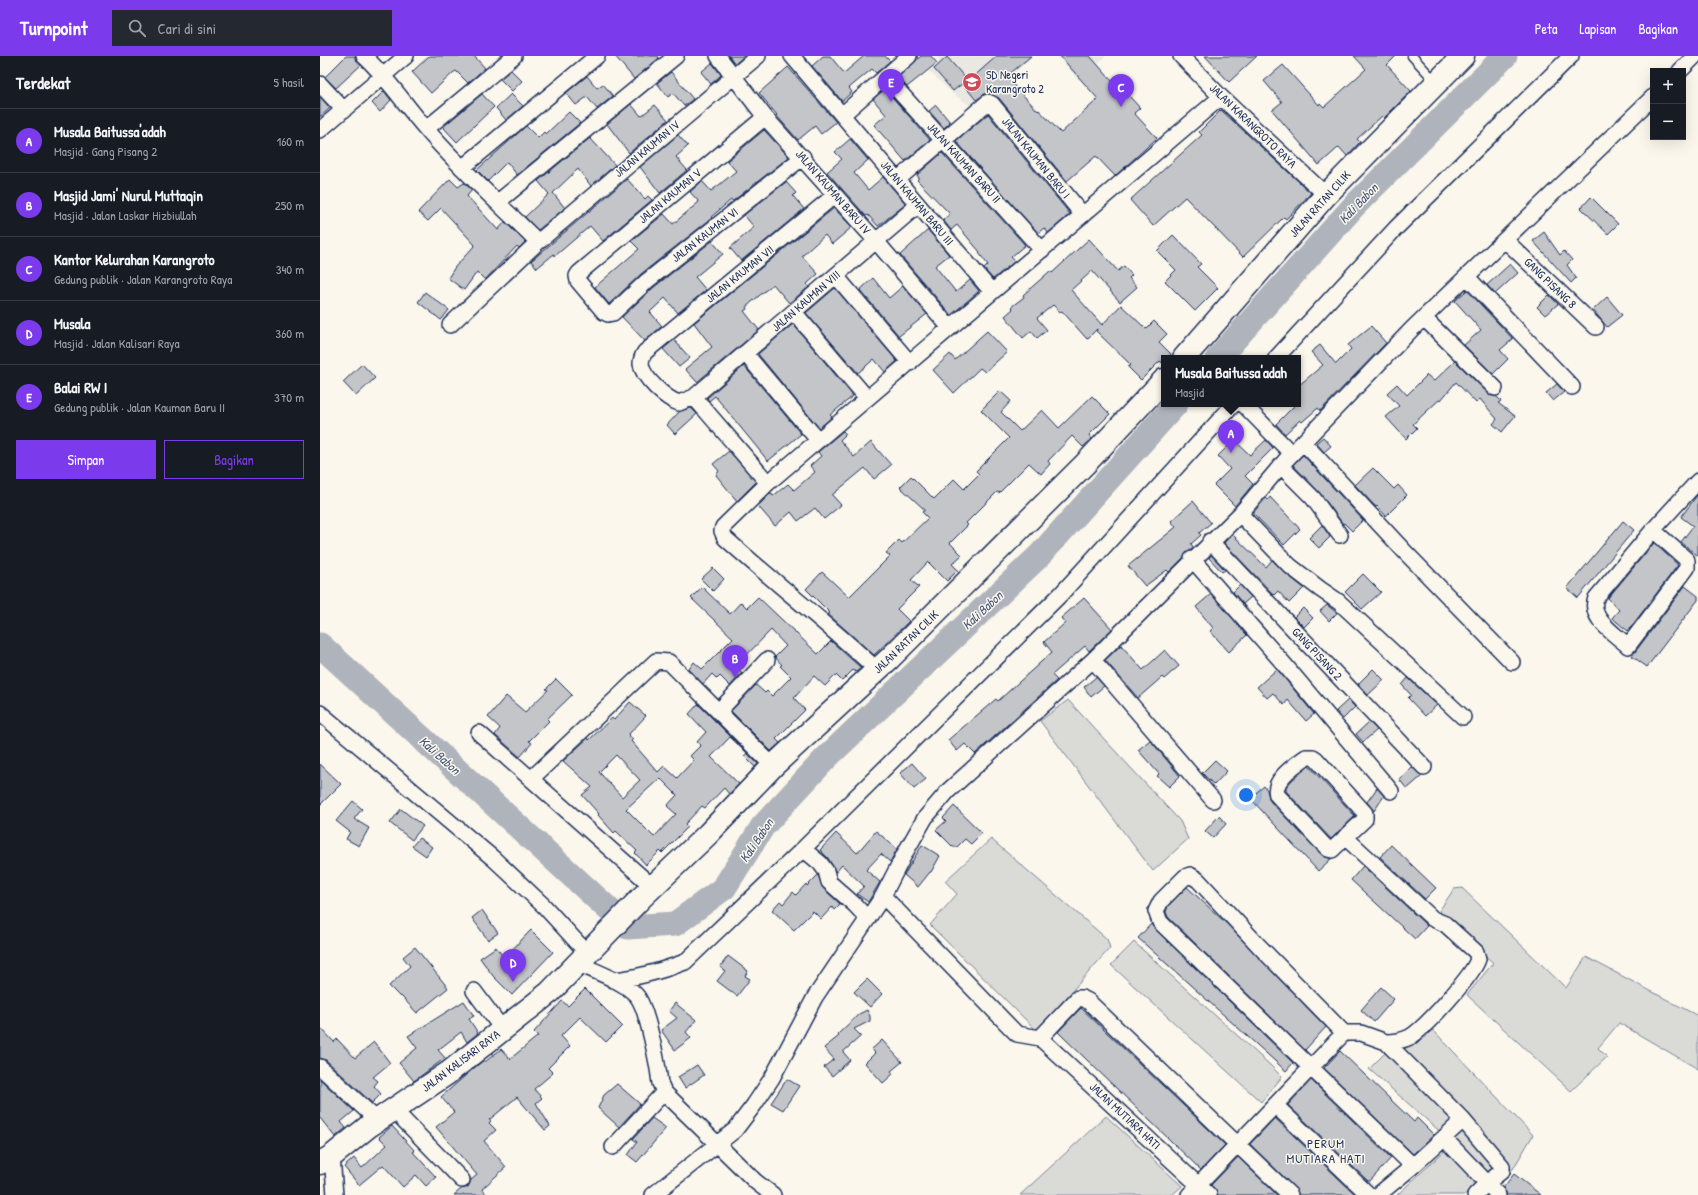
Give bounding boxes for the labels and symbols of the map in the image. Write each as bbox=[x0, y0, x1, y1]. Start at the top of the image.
place label: SD Negeri Karangroto 2 bbox=[986, 66, 1044, 97]
pin: E bbox=[878, 69, 904, 102]
school or university icon: SD Negeri Karangroto 2 bbox=[961, 71, 983, 93]
pin: C bbox=[1108, 74, 1134, 107]
street label: JALAN KARANGROTO RAYA bbox=[1206, 80, 1301, 172]
street label: JALAN KAUMAN BARU I bbox=[998, 113, 1075, 202]
street label: JALAN KAUMAN IV bbox=[610, 116, 683, 181]
street label: JALAN KAUMAN BARU II bbox=[924, 119, 1005, 207]
street label: JALAN KAUMAN BARU IV bbox=[792, 146, 875, 238]
street label: JALAN KAUMAN BARU III bbox=[877, 157, 958, 249]
street label: JALAN KAUMAN V bbox=[635, 164, 705, 227]
street label: JALAN RATAN CILIK bbox=[1285, 166, 1355, 241]
water label: Kali Babon bbox=[1334, 178, 1382, 227]
street label: JALAN KAUMAN VI bbox=[668, 203, 742, 266]
street label: JALAN KAUMAN VII bbox=[702, 241, 777, 306]
street label: GANG PISANG 8 bbox=[1520, 253, 1580, 312]
street label: JALAN KAUMAN VIII bbox=[768, 266, 844, 335]
pin: A bbox=[1218, 420, 1244, 453]
water label: Kali Babon bbox=[958, 586, 1007, 633]
street label: JALAN RATAN CILIK bbox=[869, 606, 943, 677]
street label: GANG PISANG 2 bbox=[1288, 623, 1347, 684]
pin: B bbox=[722, 645, 748, 678]
water label: Kali Babon bbox=[416, 732, 465, 779]
your location bbox=[1236, 785, 1256, 805]
water label: Kali Babon bbox=[735, 814, 778, 866]
pin: D bbox=[500, 949, 526, 982]
street label: JALAN KALISARI RAYA bbox=[418, 1025, 503, 1096]
street label: JALAN MUTIARA HATI bbox=[1086, 1078, 1165, 1153]
district label: PERUM MUTIARA HATI bbox=[1286, 1134, 1366, 1167]

